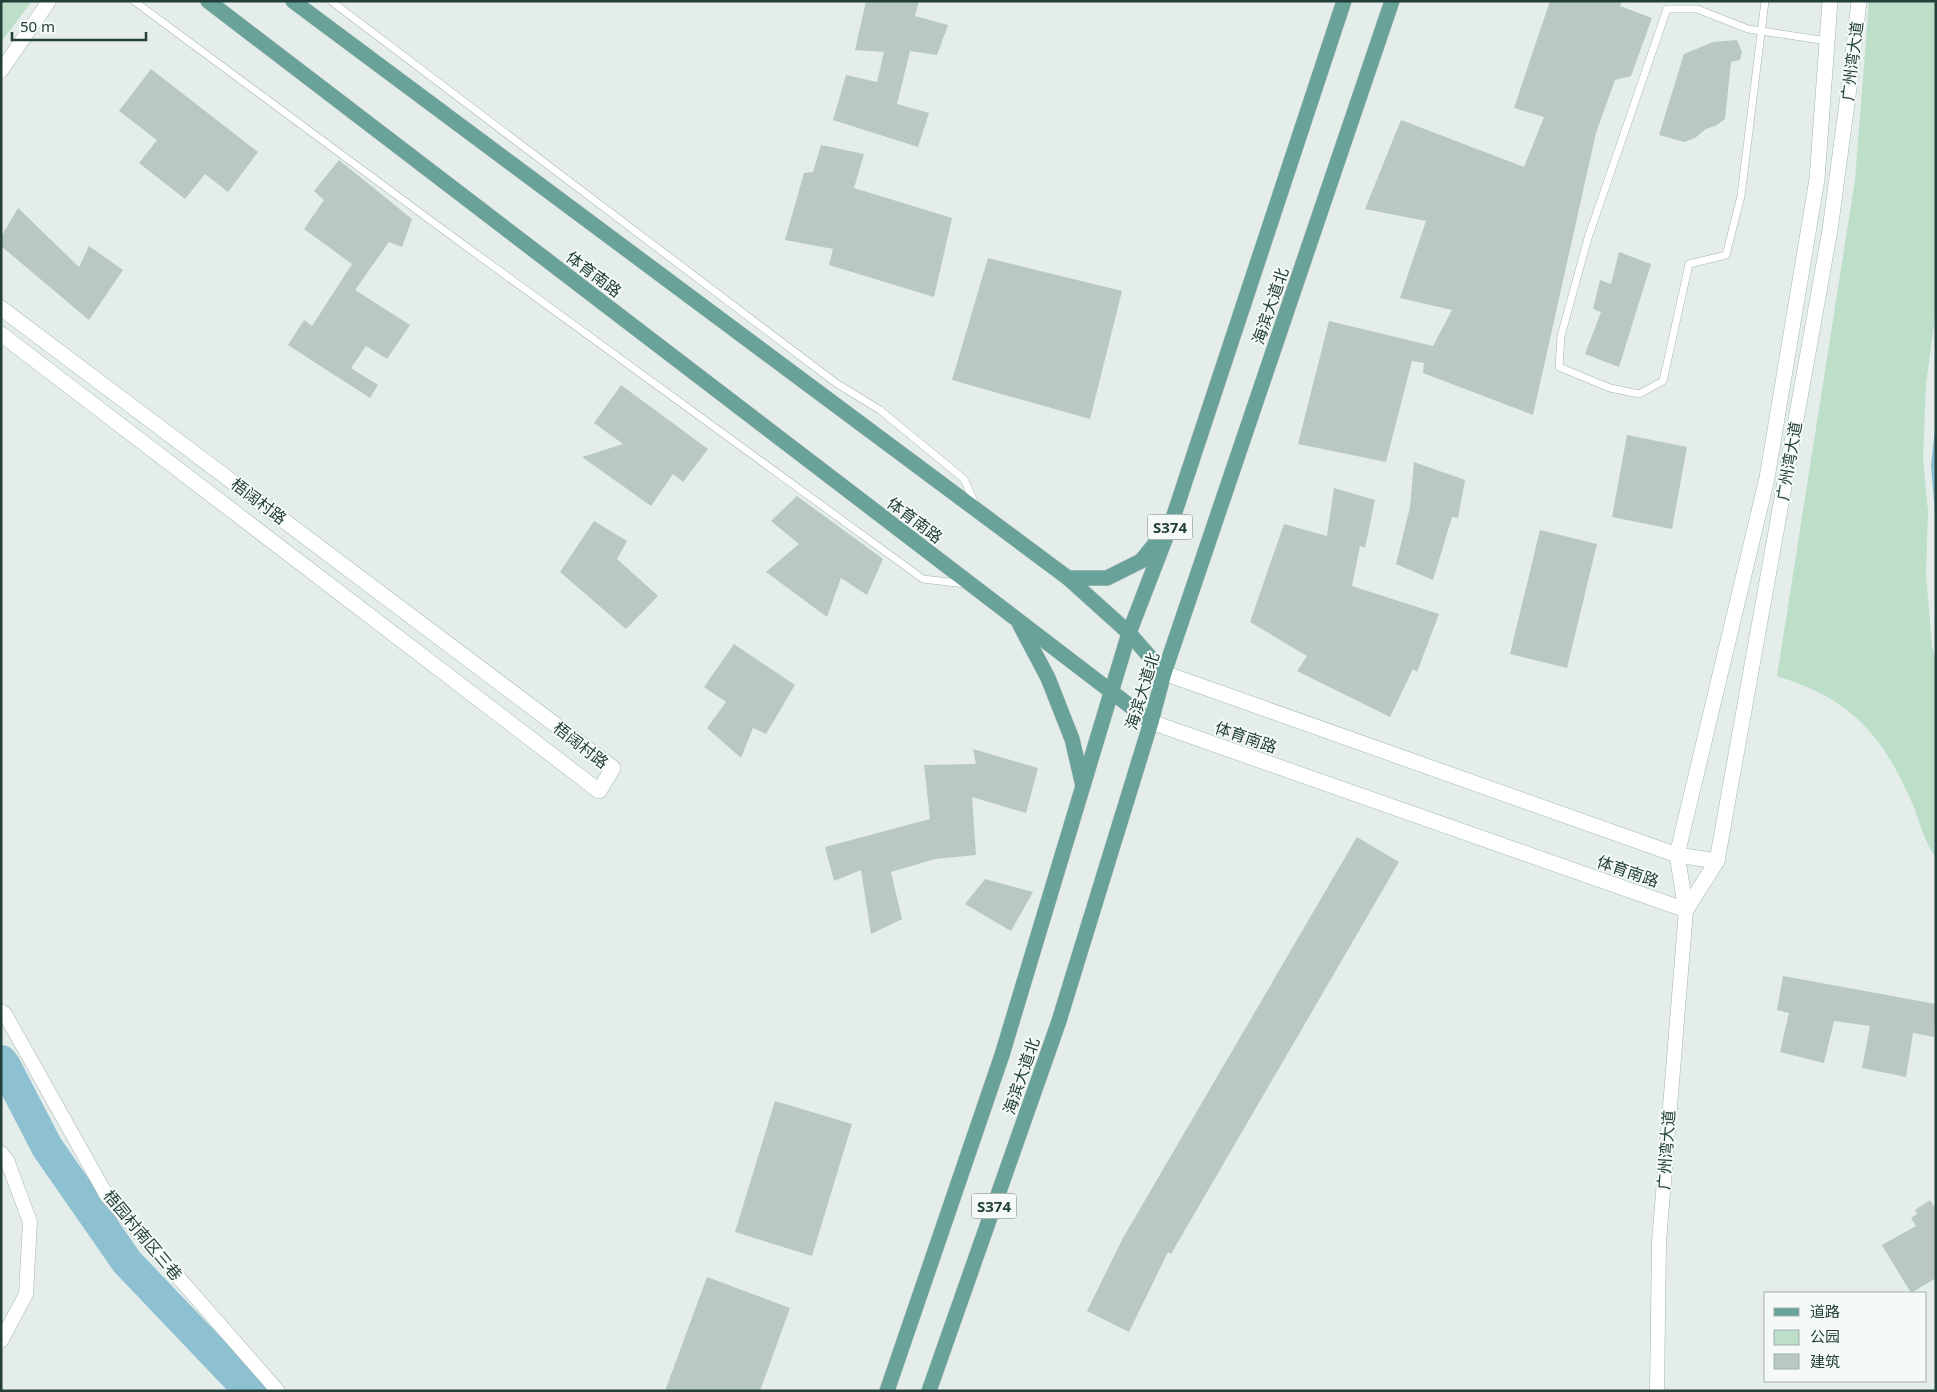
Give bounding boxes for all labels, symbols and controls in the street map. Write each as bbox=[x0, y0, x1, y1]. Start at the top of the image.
scale bar bbox=[12, 10, 146, 42]
text: 50 m bbox=[20, 16, 55, 36]
street label: 广州湾大道 bbox=[1836, 20, 1868, 102]
street label: 体育南路 bbox=[562, 246, 626, 302]
street label: 海滨大道北 bbox=[1247, 265, 1293, 347]
street label: 广州湾大道 bbox=[1771, 420, 1807, 502]
street label: 梧阔村路 bbox=[227, 473, 291, 529]
street label: 体育南路 bbox=[883, 492, 947, 548]
road number: S374 bbox=[1148, 514, 1192, 540]
street label: 海滨大道北 bbox=[1120, 650, 1164, 732]
street label: 体育南路 bbox=[1212, 716, 1280, 758]
street label: 梧阔村路 bbox=[549, 717, 613, 773]
street label: 体育南路 bbox=[1594, 850, 1662, 892]
street label: 海滨大道北 bbox=[998, 1035, 1044, 1117]
street label: 广州湾大道 bbox=[1652, 1109, 1680, 1191]
street label: 梧园村南区三巷 bbox=[99, 1185, 187, 1285]
road number: S374 bbox=[972, 1194, 1016, 1218]
legend bbox=[1764, 1292, 1927, 1382]
text: 道路 bbox=[1810, 1301, 1840, 1321]
text: 公园 bbox=[1810, 1326, 1840, 1346]
text: 建筑 bbox=[1810, 1351, 1840, 1371]

